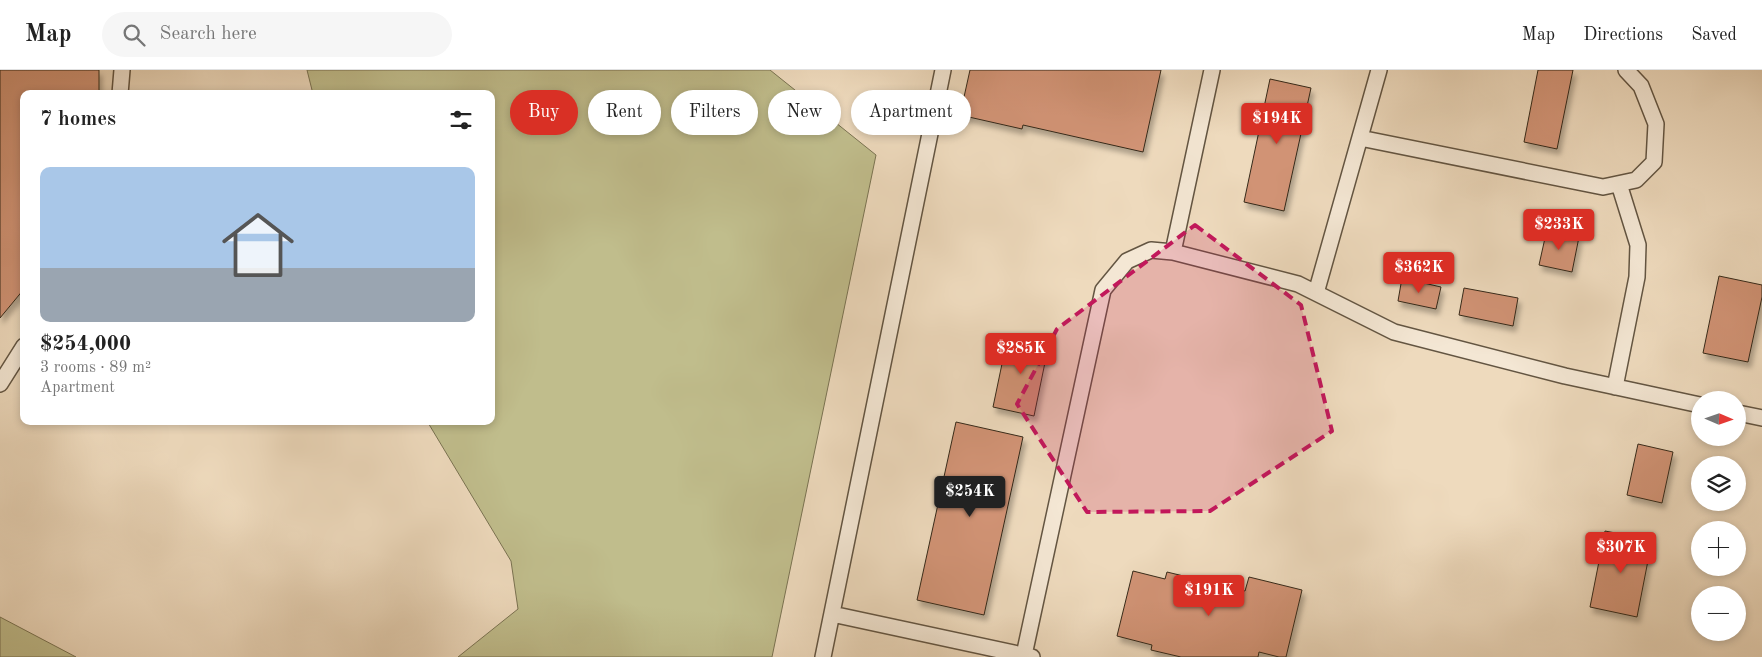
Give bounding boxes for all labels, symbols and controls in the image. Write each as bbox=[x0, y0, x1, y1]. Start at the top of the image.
search box bbox=[102, 12, 452, 57]
icon: search bbox=[120, 21, 148, 49]
text: Map bbox=[25, 23, 72, 47]
text: Search here bbox=[160, 25, 257, 44]
text: Map bbox=[1522, 26, 1555, 44]
text: Directions bbox=[1583, 26, 1663, 44]
text: Saved bbox=[1691, 26, 1737, 44]
chip: Buy bbox=[510, 90, 578, 135]
chip: Rent bbox=[588, 90, 661, 135]
chip: Filters bbox=[671, 90, 758, 135]
chip: New bbox=[768, 90, 841, 135]
chip: Apartment bbox=[851, 90, 971, 135]
pin: $194K bbox=[1242, 102, 1312, 145]
icon: filters bbox=[447, 106, 475, 134]
text: 7 homes bbox=[40, 109, 116, 130]
text: $194K bbox=[1252, 111, 1302, 127]
icon: home bbox=[213, 200, 303, 290]
pin: $233K bbox=[1524, 208, 1594, 251]
text: $233K bbox=[1534, 217, 1584, 233]
pin: $362K bbox=[1384, 252, 1454, 294]
text: $362K bbox=[1394, 260, 1444, 276]
pin: $285K bbox=[986, 332, 1056, 375]
text: $254,000 bbox=[40, 334, 131, 355]
text: $285K bbox=[996, 341, 1046, 357]
text: 3 rooms · 89 m² bbox=[40, 360, 151, 376]
text: Apartment bbox=[40, 380, 115, 396]
north arrow bbox=[1691, 391, 1746, 446]
map controls bbox=[1691, 391, 1746, 641]
button: layers bbox=[1691, 456, 1746, 511]
pin: $254K bbox=[935, 476, 1005, 518]
text: $254K bbox=[945, 484, 995, 500]
button: + bbox=[1691, 521, 1746, 576]
pin: $307K bbox=[1586, 532, 1656, 574]
text: $307K bbox=[1596, 540, 1646, 556]
pin: $191K bbox=[1174, 574, 1244, 617]
text: $191K bbox=[1184, 583, 1234, 599]
button: − bbox=[1691, 586, 1746, 641]

